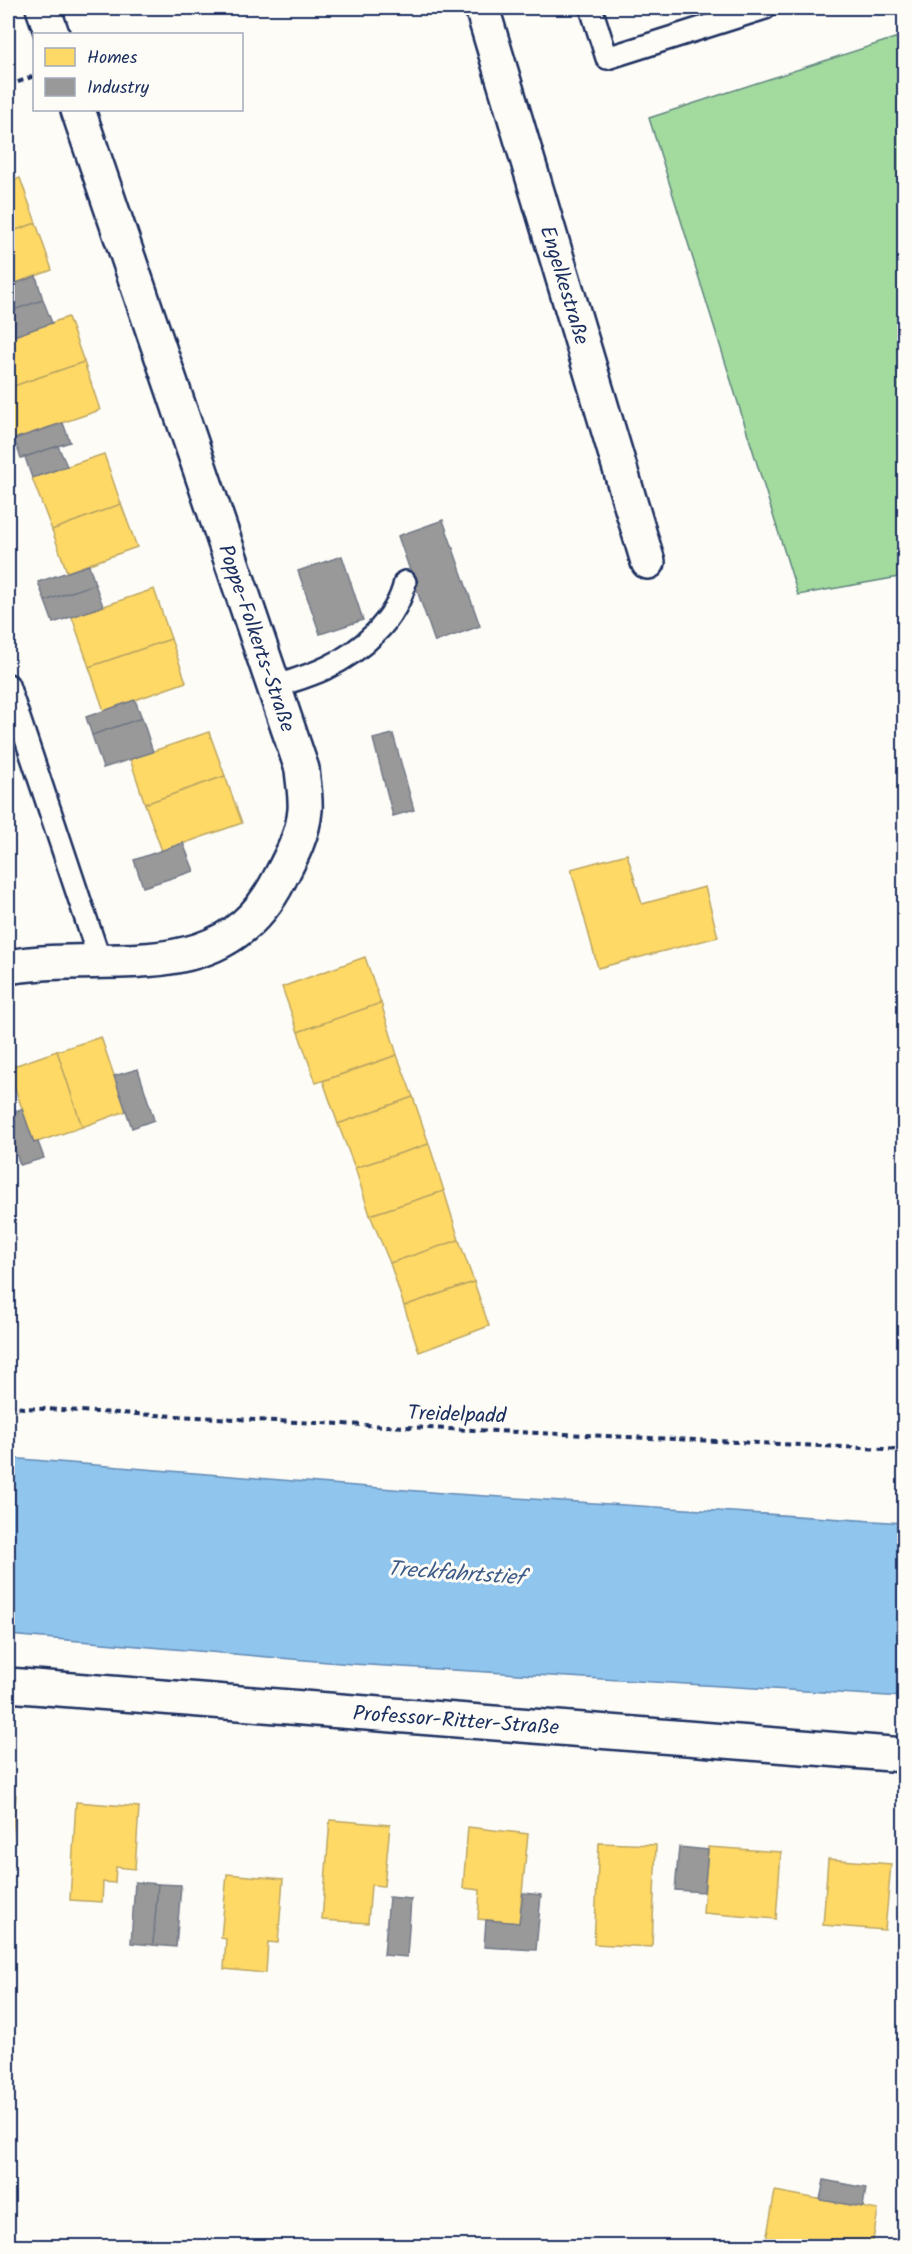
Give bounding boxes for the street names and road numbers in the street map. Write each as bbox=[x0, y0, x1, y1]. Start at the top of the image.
street label: Engelkestraße bbox=[530, 222, 597, 350]
street label: Poppe-Folkerts-Straße bbox=[208, 540, 303, 737]
street label: Treidelpadd bbox=[407, 1397, 507, 1434]
street label: Professor-Ritter-Straße bbox=[352, 1698, 561, 1745]

